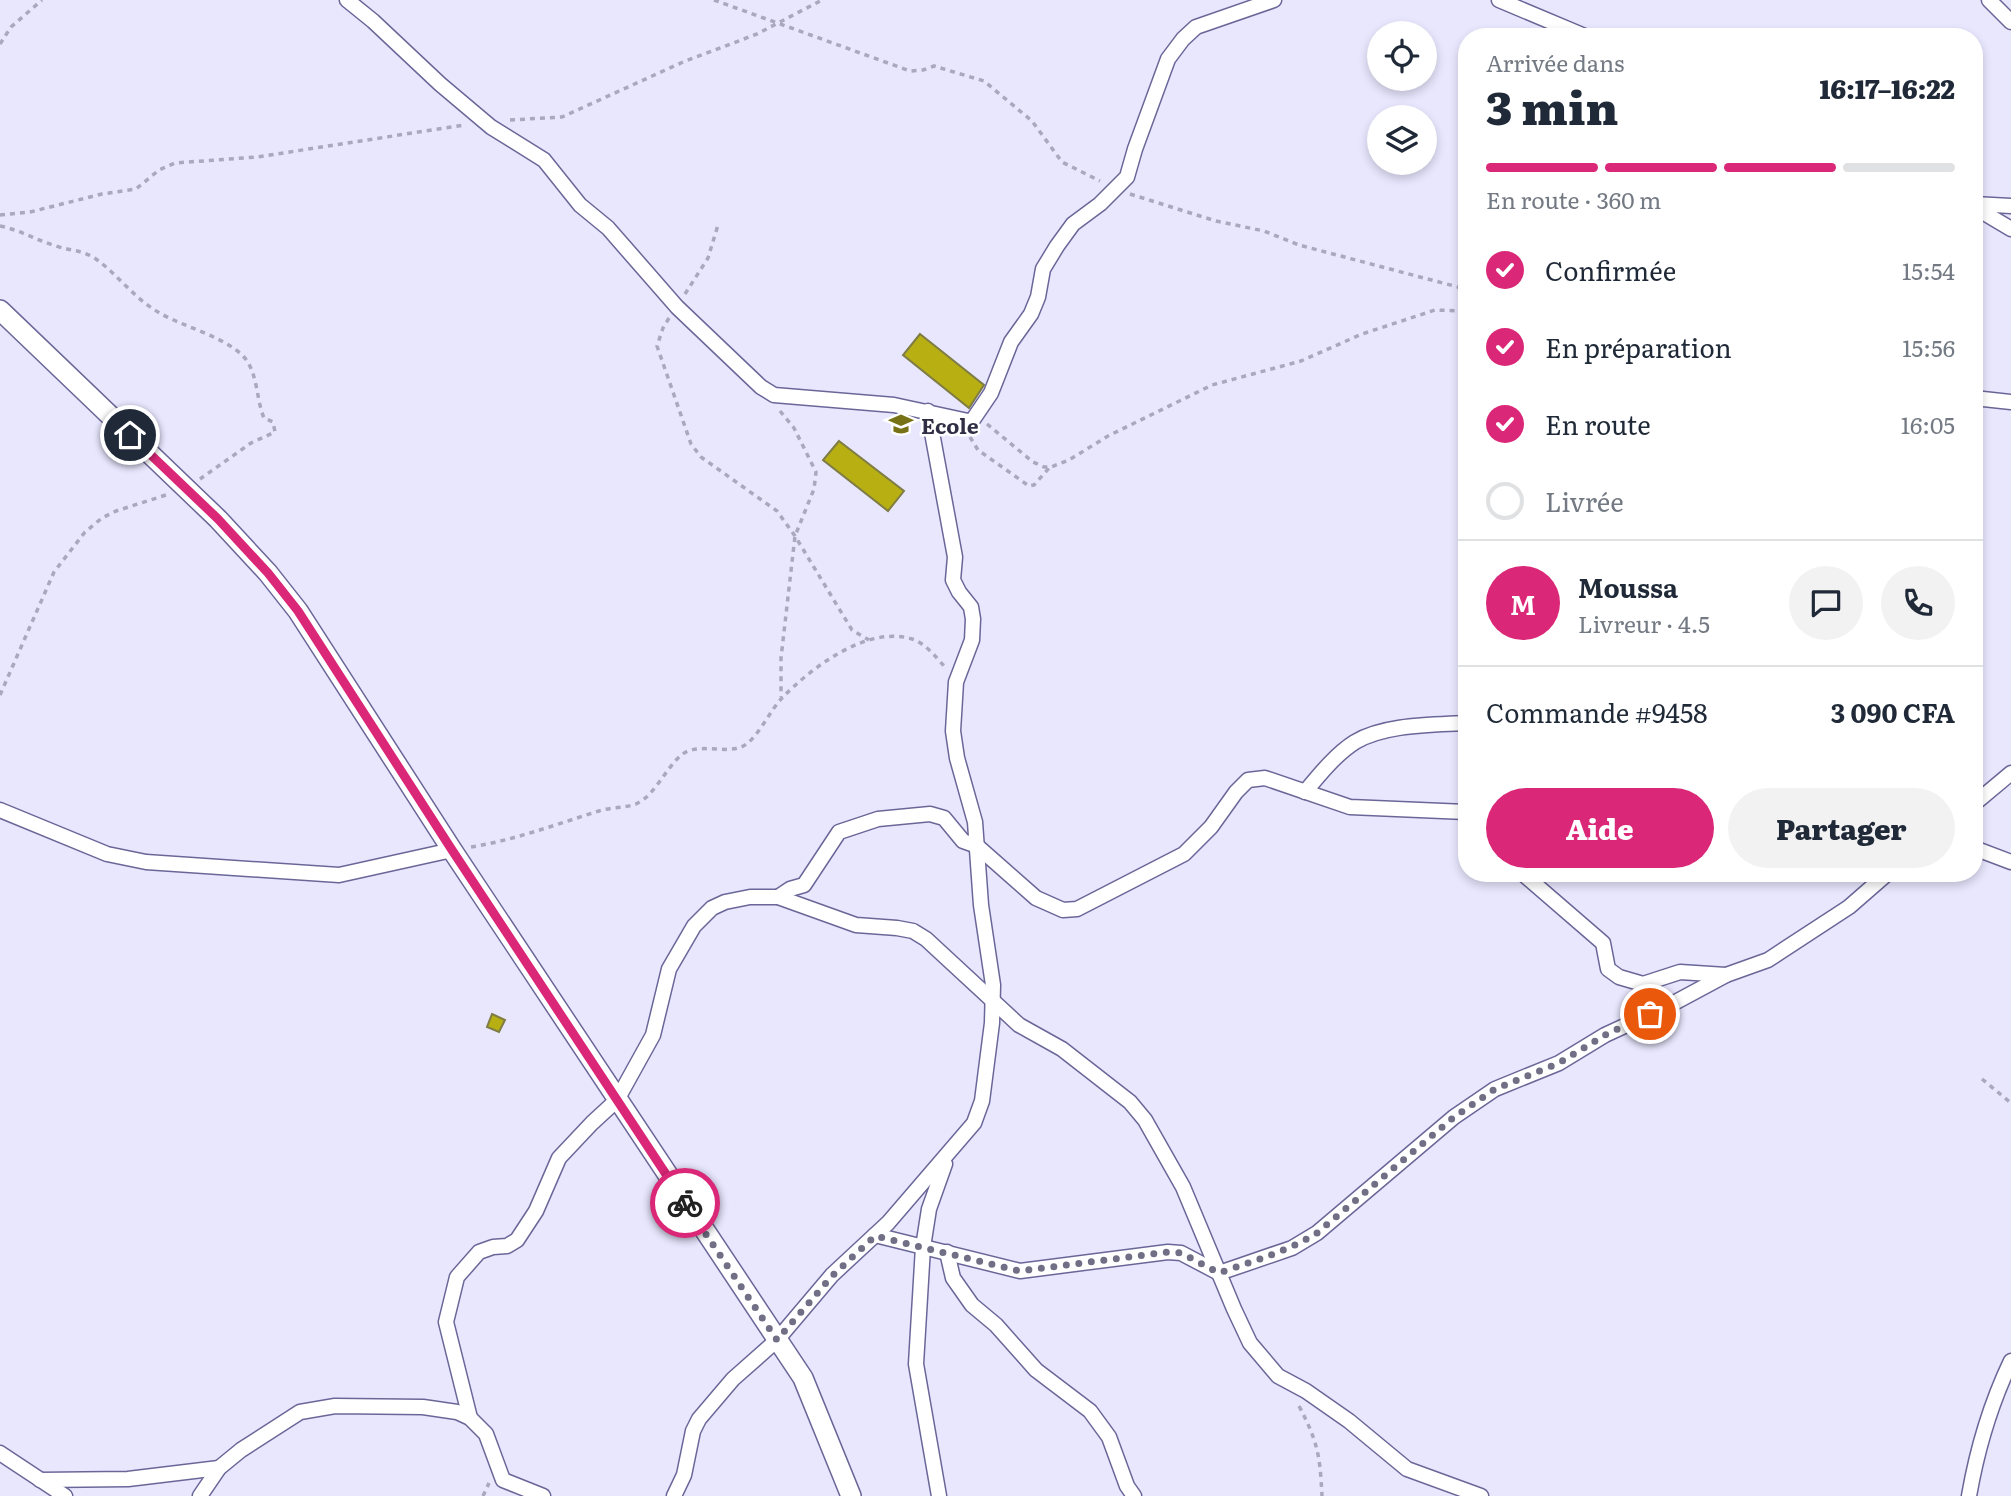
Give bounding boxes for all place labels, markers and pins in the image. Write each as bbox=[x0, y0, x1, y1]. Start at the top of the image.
pin bbox=[100, 405, 160, 465]
place label: Ecole bbox=[921, 409, 979, 440]
school or university icon: Ecole bbox=[887, 410, 915, 438]
pin bbox=[1620, 984, 1680, 1044]

